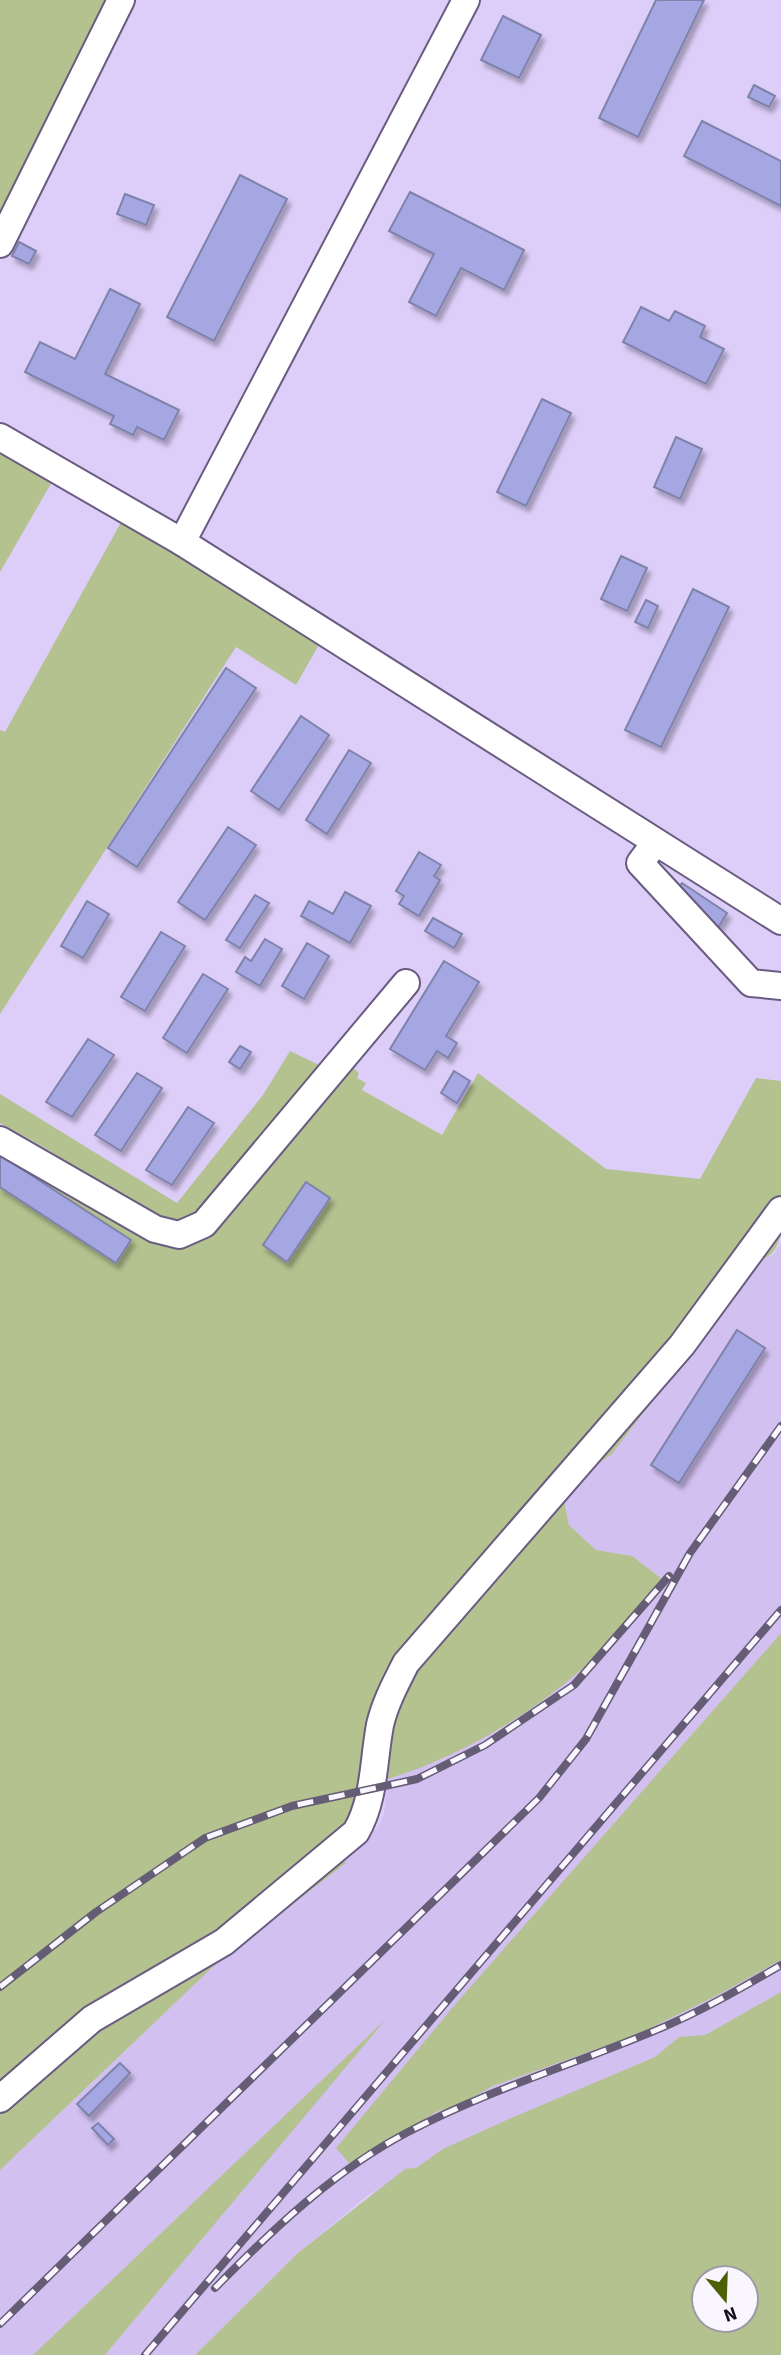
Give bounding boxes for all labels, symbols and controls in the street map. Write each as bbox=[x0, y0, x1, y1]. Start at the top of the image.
north arrow bbox=[690, 2264, 760, 2334]
text: N bbox=[720, 2299, 740, 2328]

